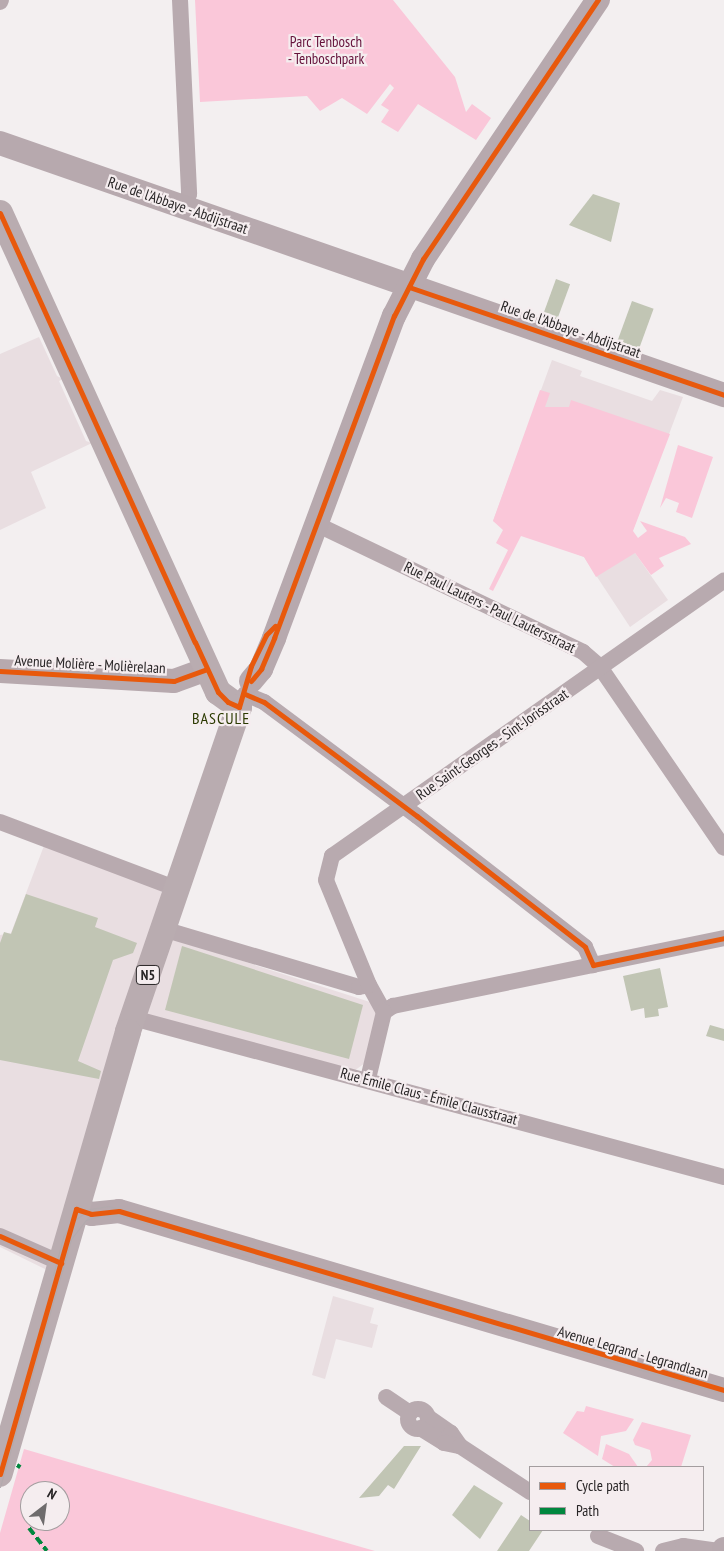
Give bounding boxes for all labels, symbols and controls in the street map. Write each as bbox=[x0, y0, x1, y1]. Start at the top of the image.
park label: Parc Tenbosch - Tenboschpark bbox=[287, 32, 365, 67]
street label: Rue de l'Abbaye - Abdijstraat bbox=[105, 172, 251, 238]
street label: Rue de l'Abbaye - Abdijstraat bbox=[498, 296, 644, 362]
street label: Rue Paul Lauters - Paul Lautersstraat bbox=[401, 557, 579, 657]
street label: Avenue Molière - Molièrelaan bbox=[13, 651, 167, 677]
street label: Rue Saint-Georges - Sint-Jorisstraat bbox=[412, 684, 572, 804]
district label: BASCULE bbox=[191, 708, 251, 728]
road number: N5 bbox=[136, 964, 160, 986]
street label: Rue Émile Claus - Émile Clausstraat bbox=[338, 1064, 520, 1128]
street label: Avenue Legrand - Legrandlaan bbox=[555, 1322, 711, 1382]
legend bbox=[529, 1466, 704, 1531]
text: Cycle path bbox=[576, 1476, 629, 1495]
north arrow bbox=[20, 1481, 70, 1531]
text: N bbox=[44, 1484, 60, 1504]
text: Path bbox=[576, 1501, 599, 1520]

